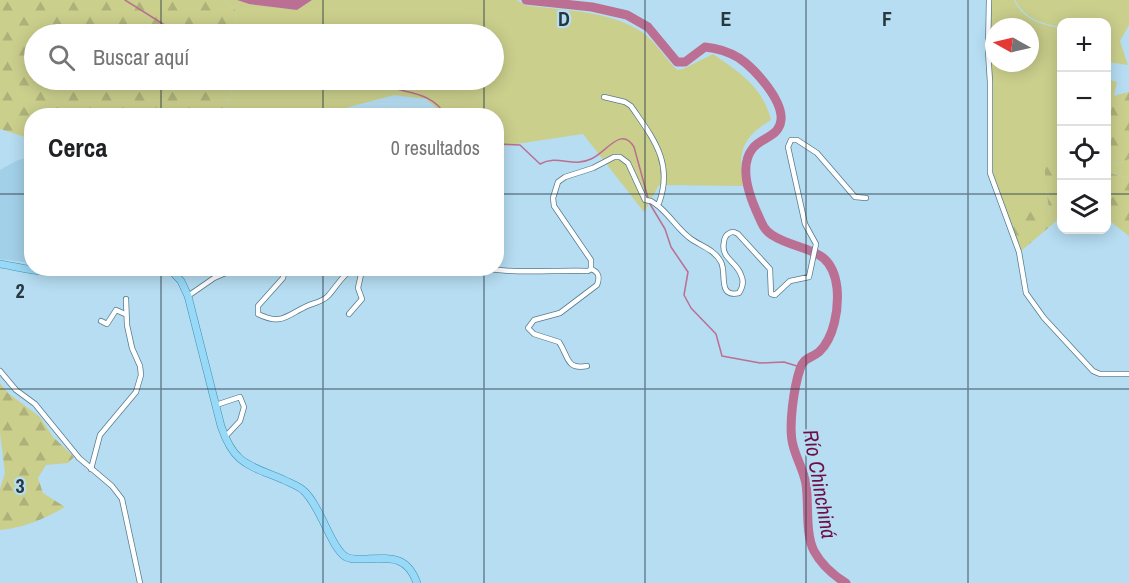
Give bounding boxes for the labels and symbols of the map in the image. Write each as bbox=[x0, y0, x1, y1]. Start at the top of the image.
text: D bbox=[558, 5, 570, 32]
text: E bbox=[721, 5, 732, 32]
text: F bbox=[882, 5, 892, 32]
north arrow bbox=[985, 18, 1039, 72]
text: 2 bbox=[15, 277, 25, 304]
water label: Río Chinchiná bbox=[796, 427, 844, 541]
text: 3 bbox=[15, 472, 25, 499]

